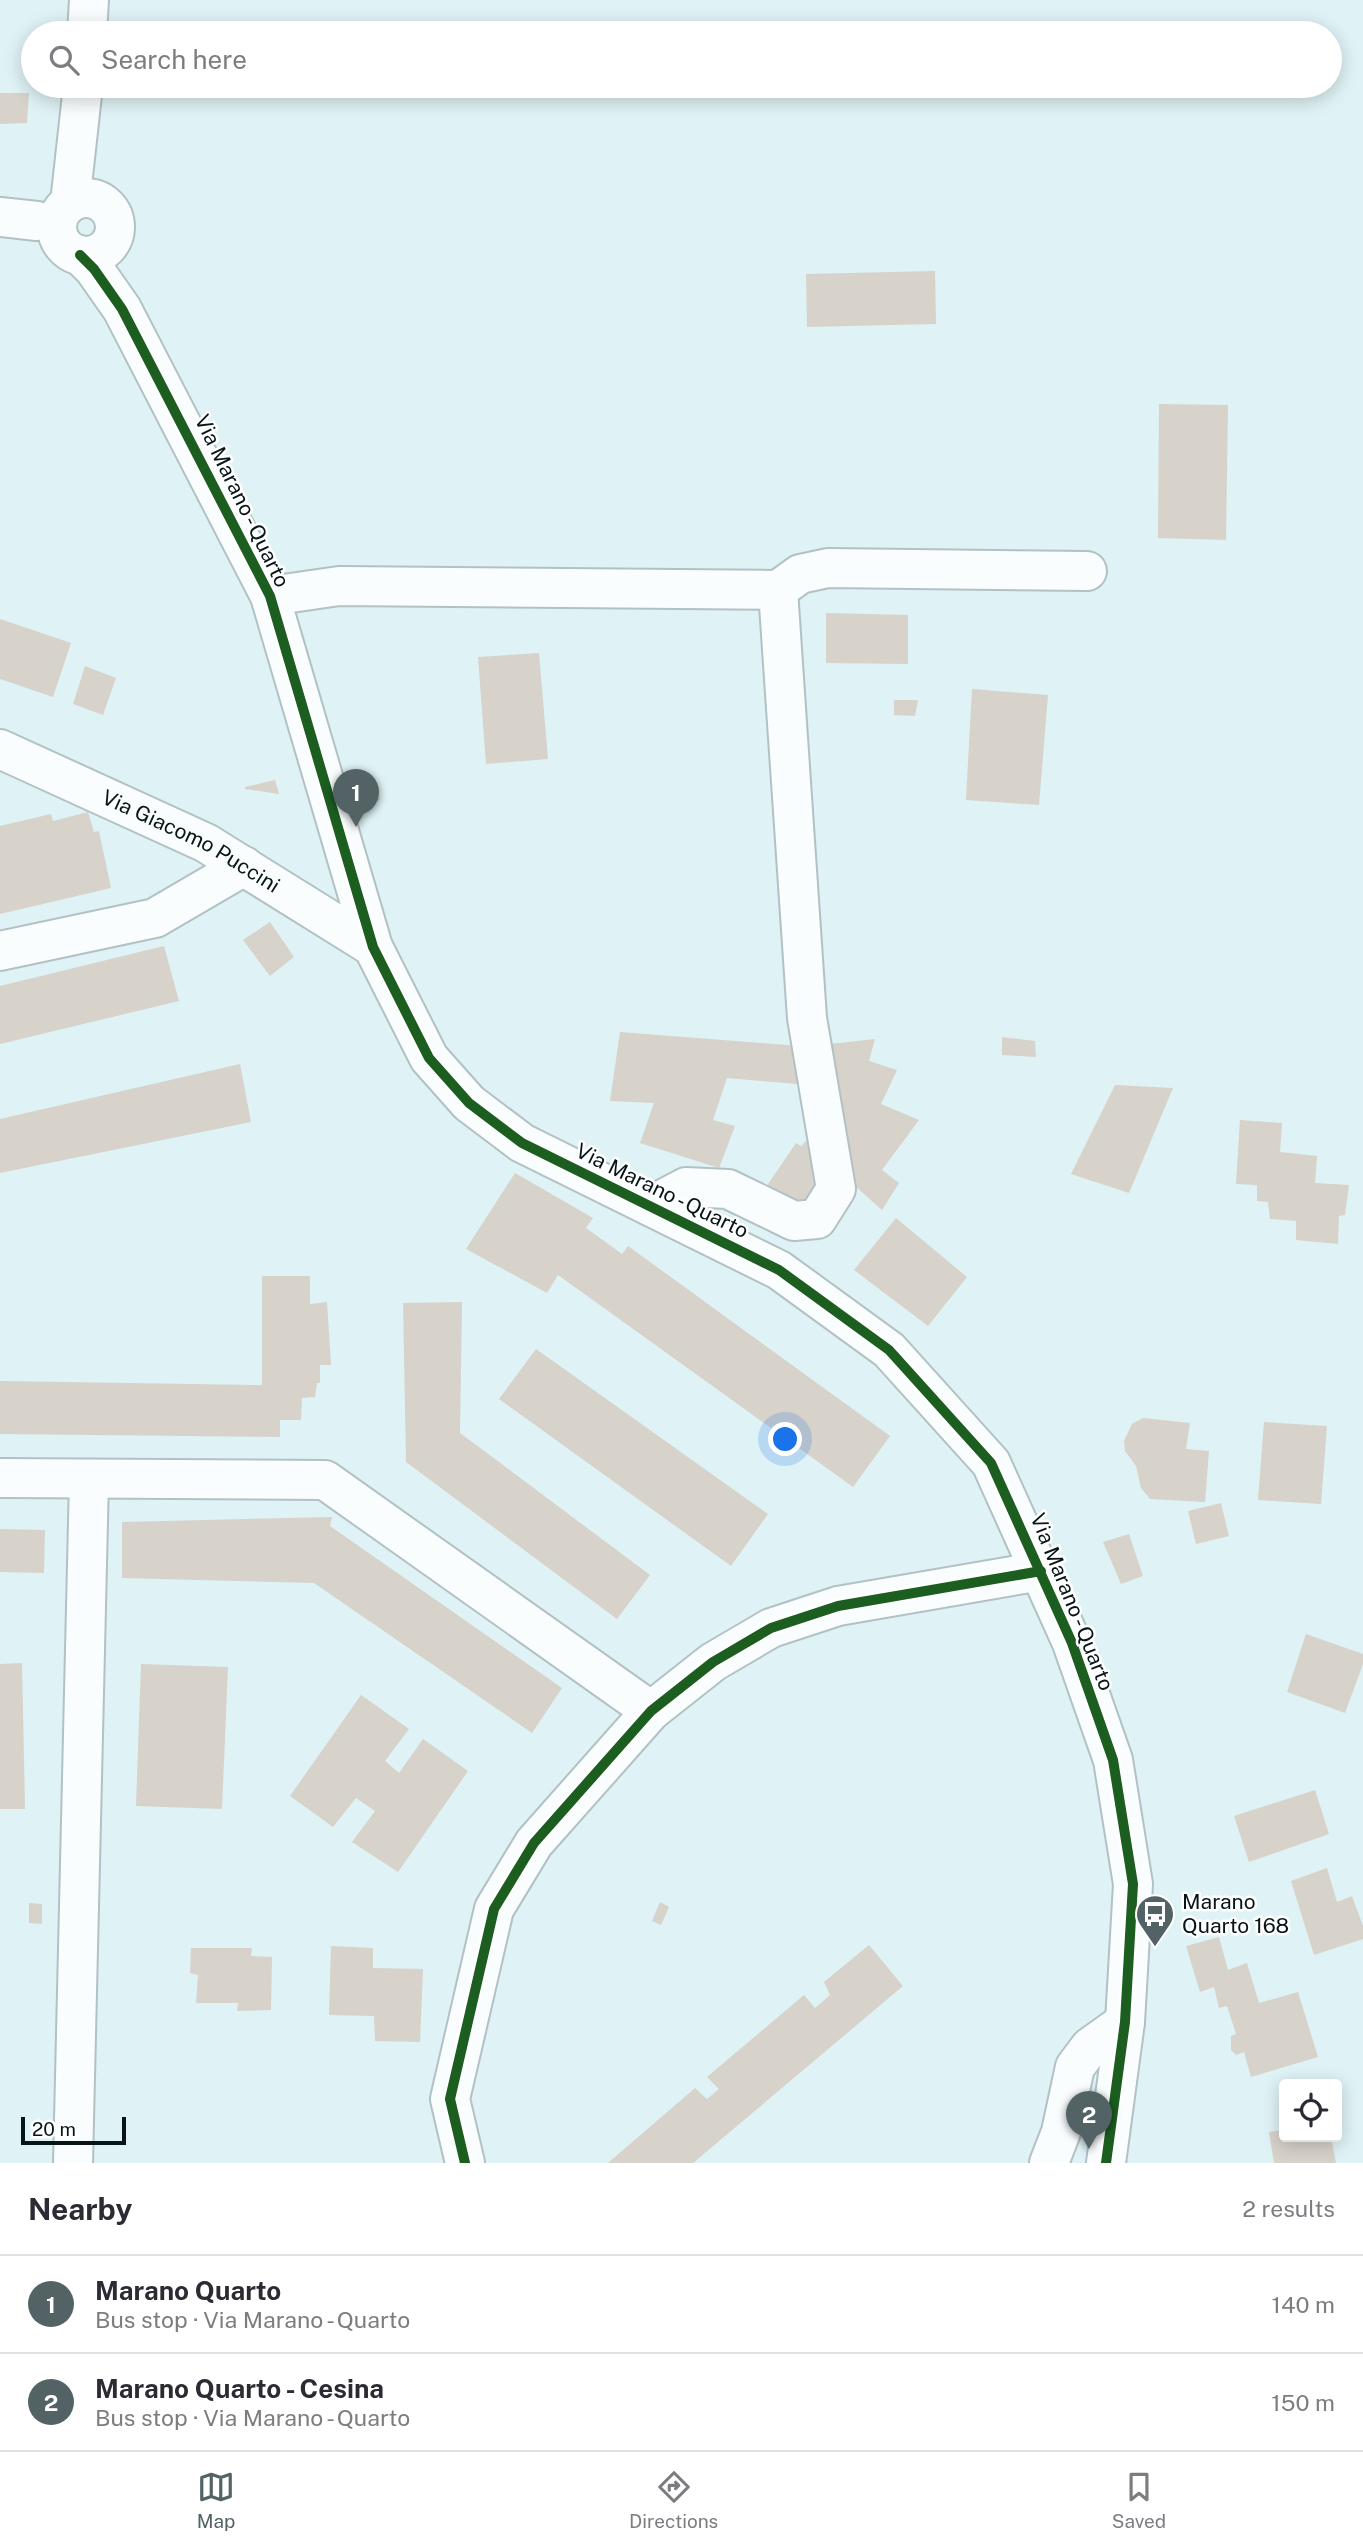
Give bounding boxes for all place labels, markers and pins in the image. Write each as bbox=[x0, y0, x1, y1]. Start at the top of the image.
pin: 1 bbox=[333, 769, 379, 827]
place label: Marano Quarto 168 bbox=[1182, 1889, 1289, 1938]
bus stop icon: Marano Quarto 168 bbox=[1134, 1893, 1176, 1948]
pin: 2 bbox=[1066, 2091, 1112, 2149]

